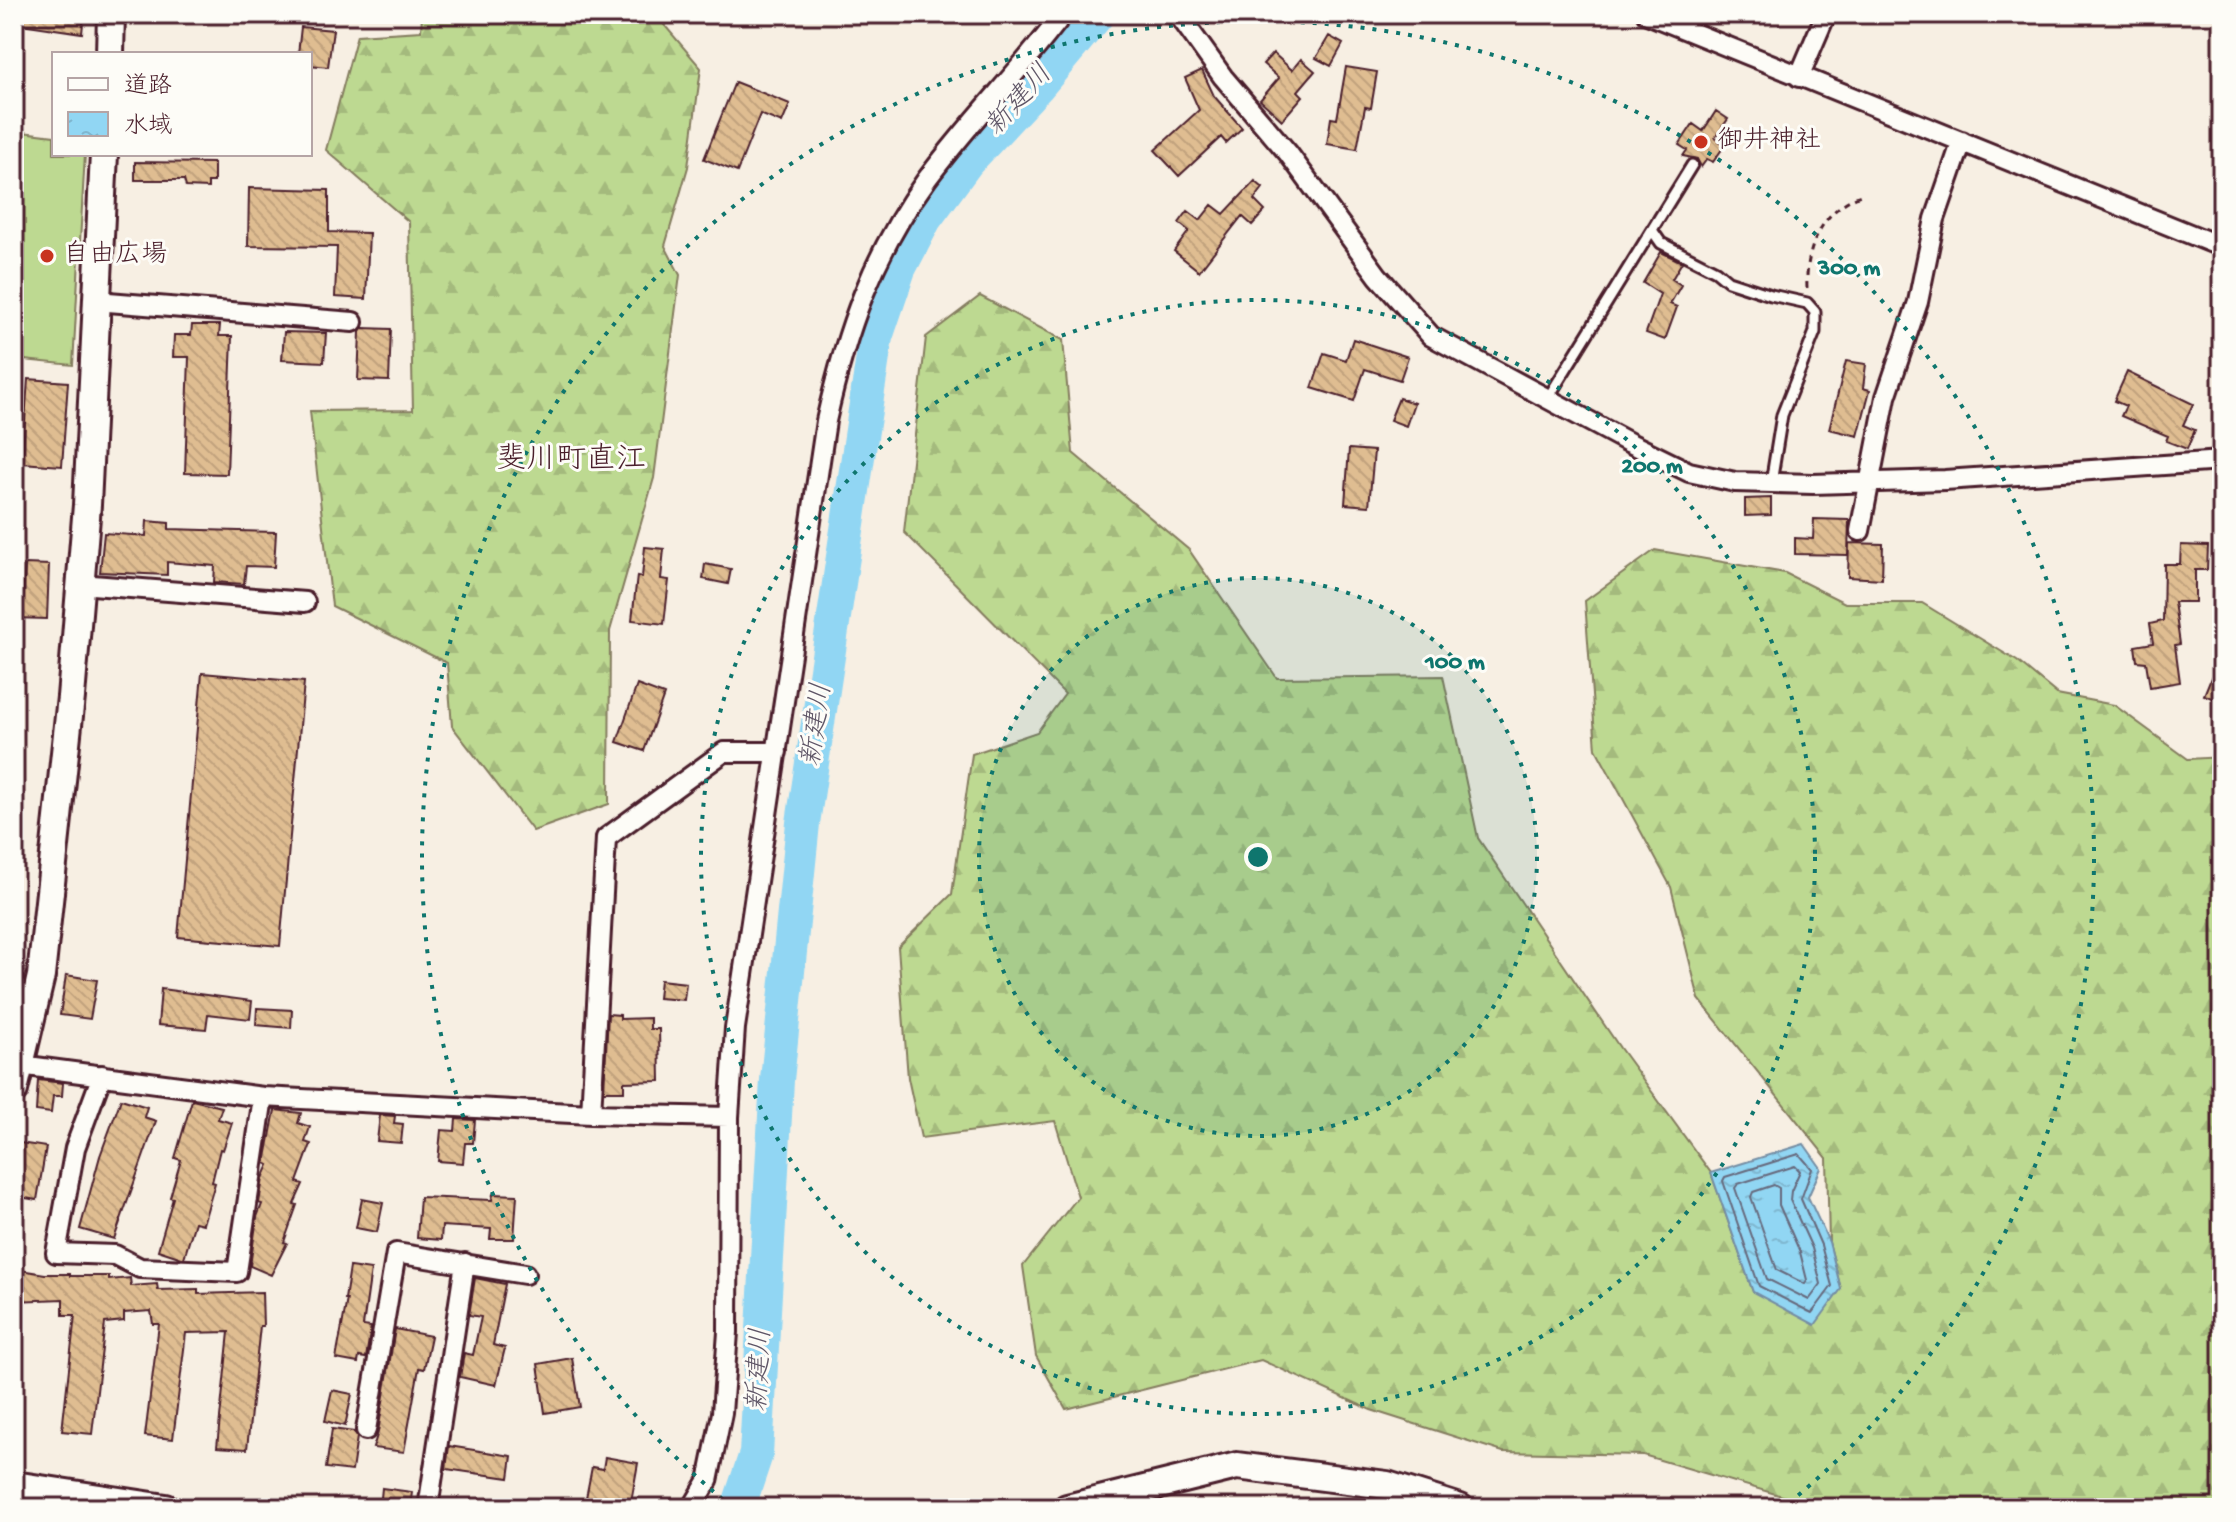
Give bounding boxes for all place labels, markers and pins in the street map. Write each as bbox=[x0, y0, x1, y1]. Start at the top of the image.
place label: 御井神社 bbox=[1717, 125, 1821, 158]
marker: 御井神社 bbox=[1692, 133, 1710, 151]
place label: 自由広場 bbox=[63, 239, 167, 272]
marker: 自由広場 bbox=[38, 247, 56, 265]
centre of rings bbox=[1244, 843, 1272, 871]

